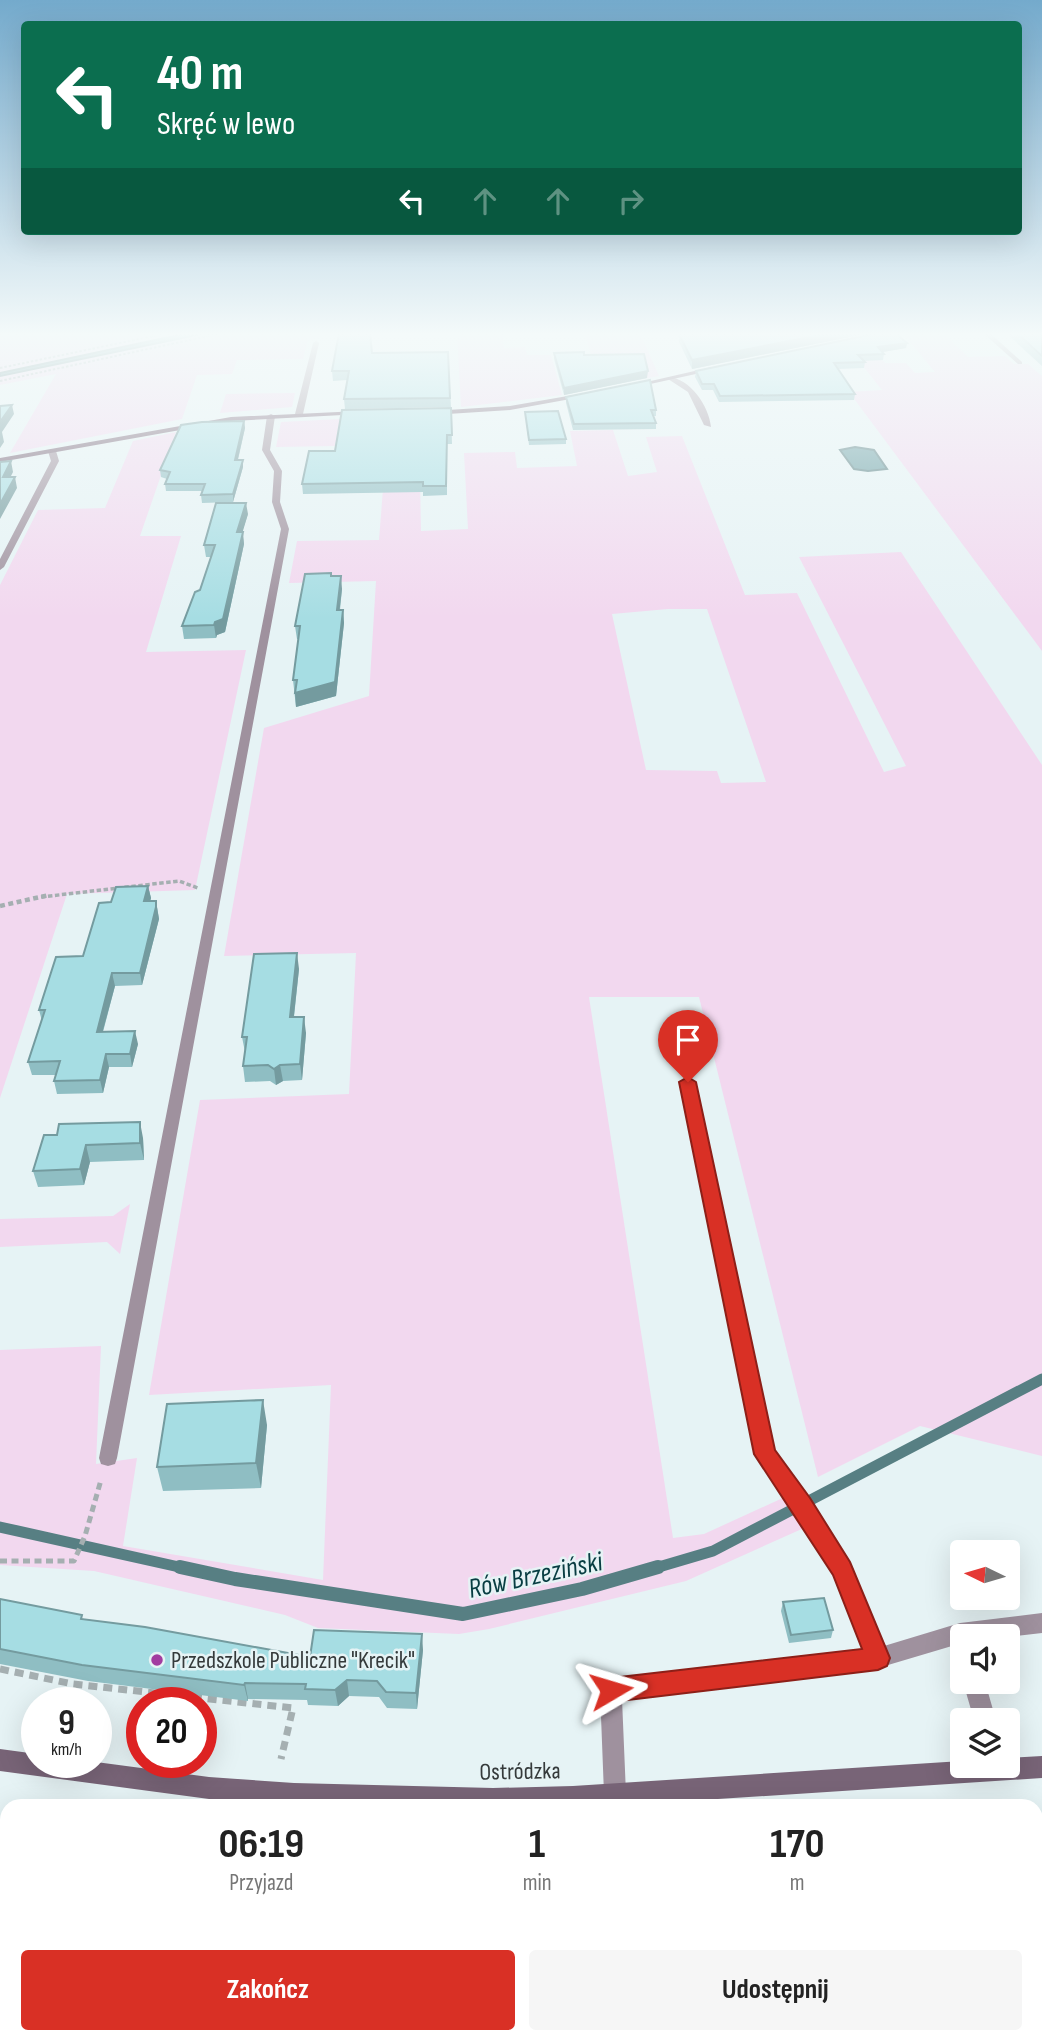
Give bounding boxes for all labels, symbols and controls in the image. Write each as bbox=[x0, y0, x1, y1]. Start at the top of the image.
text: 40 m bbox=[157, 45, 243, 104]
icon: left bbox=[42, 49, 133, 140]
text: Skręć w lewo bbox=[157, 105, 295, 144]
icon: left bbox=[393, 182, 431, 220]
icon: ahead bbox=[466, 182, 504, 220]
icon: ahead bbox=[539, 182, 577, 220]
icon: right bbox=[612, 182, 650, 220]
pin bbox=[658, 1010, 718, 1082]
icon: arrive bbox=[669, 1021, 707, 1059]
north arrow bbox=[950, 1540, 1020, 1610]
map controls bbox=[950, 1540, 1020, 1778]
water label: Rów Brzeziński bbox=[465, 1545, 606, 1606]
button: sound bbox=[950, 1624, 1020, 1694]
place label: Przedszkole Publiczne "Krecik" bbox=[171, 1646, 415, 1675]
marker: Przedszkole Publiczne "Krecik" bbox=[149, 1652, 165, 1668]
position arrow bbox=[574, 1653, 648, 1727]
speed limit sign: 20 bbox=[126, 1687, 217, 1778]
text: 9 bbox=[58, 1702, 75, 1745]
button: layers bbox=[950, 1708, 1020, 1778]
text: km/h bbox=[51, 1739, 82, 1760]
street label: Ostródzka bbox=[479, 1756, 561, 1787]
text: 06:19 bbox=[219, 1819, 304, 1870]
text: 1 bbox=[529, 1819, 545, 1870]
text: 170 bbox=[770, 1819, 824, 1870]
text: Przyjazd bbox=[229, 1869, 293, 1897]
text: min bbox=[523, 1869, 552, 1897]
text: m bbox=[790, 1869, 805, 1897]
button: Zakończ bbox=[21, 1950, 515, 2030]
button: Udostępnij bbox=[529, 1950, 1022, 2030]

